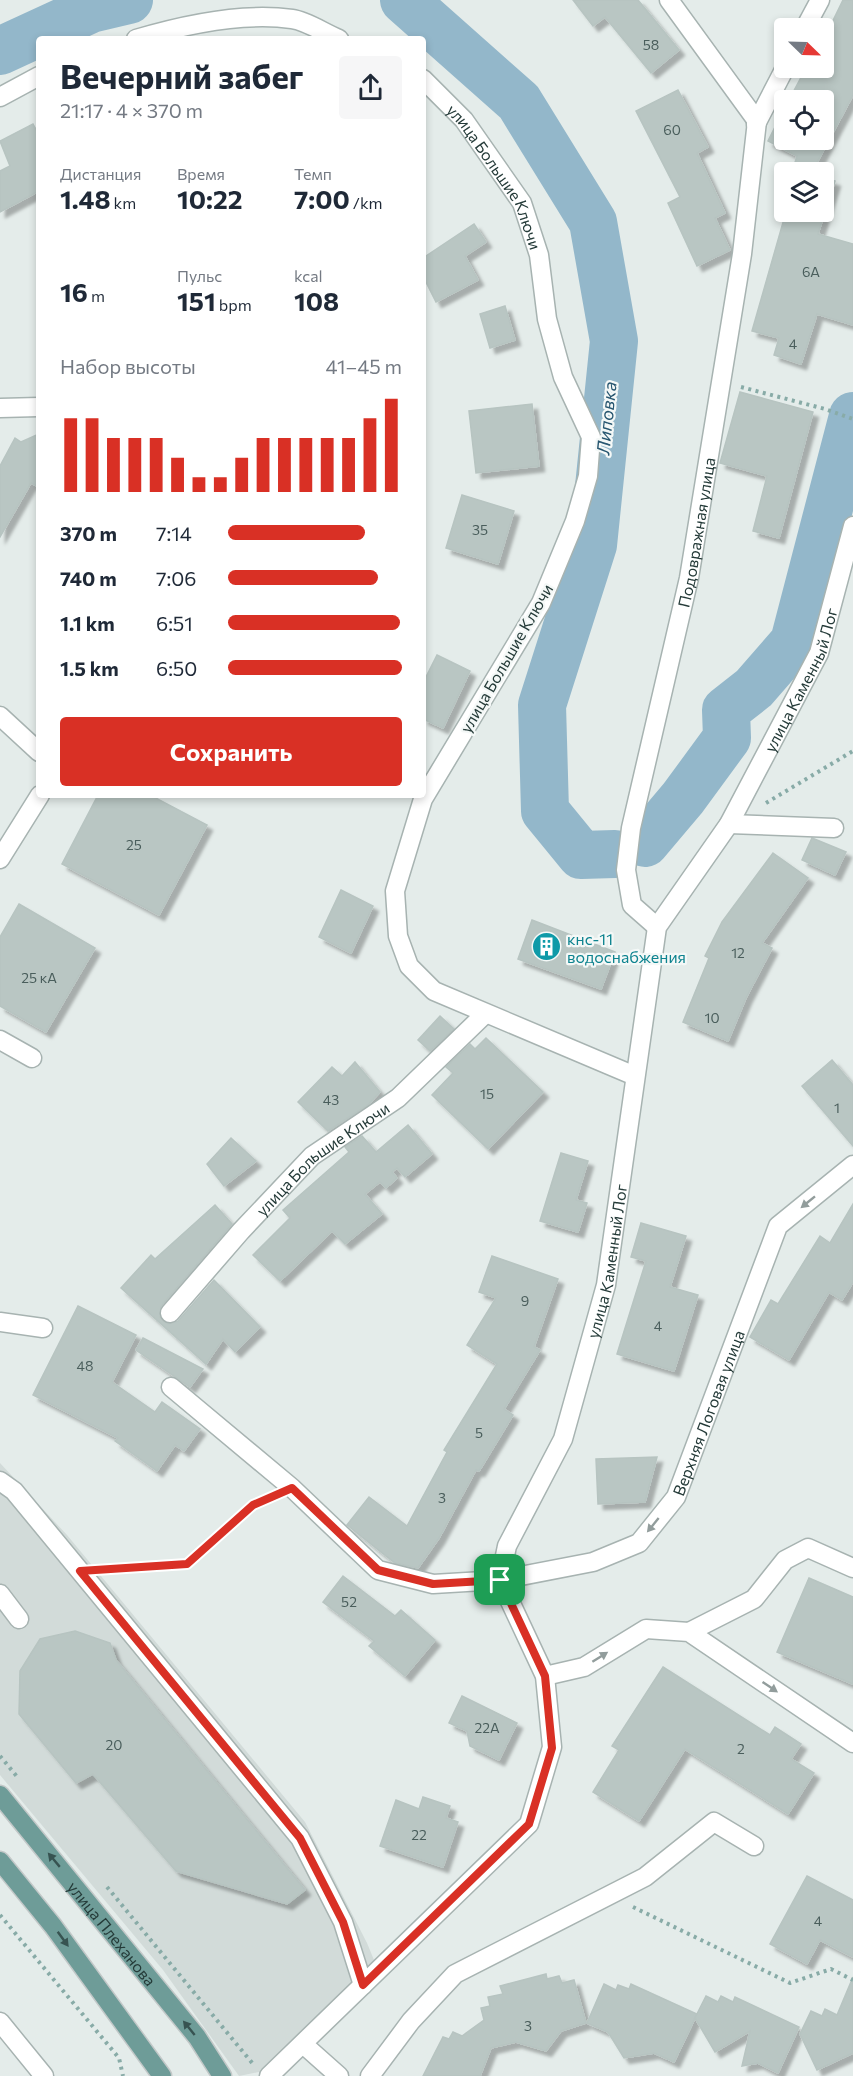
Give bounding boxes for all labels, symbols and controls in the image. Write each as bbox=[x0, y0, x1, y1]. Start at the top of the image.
north arrow bbox=[774, 18, 834, 78]
map controls bbox=[774, 18, 834, 222]
house number: 58 bbox=[643, 36, 659, 53]
text: Вечерний забег bbox=[60, 55, 303, 96]
button: share bbox=[339, 56, 402, 119]
button: locate bbox=[774, 90, 834, 150]
text: 21:17 · 4 × 370 m bbox=[60, 98, 203, 122]
street label: улица Большие Ключи bbox=[444, 100, 546, 252]
house number: 60 bbox=[663, 121, 681, 138]
button: layers bbox=[774, 162, 834, 222]
text: Дистанция bbox=[60, 164, 141, 183]
text: Время bbox=[177, 164, 225, 183]
text: Темп bbox=[294, 164, 332, 183]
text: 1.48 bbox=[60, 183, 110, 214]
text: 10:22 bbox=[177, 183, 243, 214]
text: 7:00 bbox=[294, 183, 350, 214]
text: km bbox=[110, 193, 136, 212]
text: /km bbox=[350, 193, 383, 212]
house number: 6А bbox=[802, 263, 820, 280]
text: Пульс bbox=[177, 266, 222, 285]
text: kcal bbox=[294, 266, 323, 285]
text: 16 bbox=[60, 276, 88, 307]
text: 151 bbox=[177, 285, 216, 316]
text: 108 bbox=[294, 285, 339, 316]
text: m bbox=[88, 286, 105, 305]
text: bpm bbox=[216, 295, 252, 314]
house number: 4 bbox=[789, 335, 798, 352]
text: Набор высоты bbox=[60, 354, 196, 378]
text: 41–45 m bbox=[326, 354, 402, 378]
water label: Липовка bbox=[591, 380, 621, 457]
street label: Подовражная улица bbox=[673, 456, 718, 609]
text: 370 m bbox=[60, 521, 117, 545]
text: 7:14 bbox=[156, 521, 192, 545]
house number: 35 bbox=[472, 521, 488, 538]
text: 740 m bbox=[60, 566, 117, 590]
text: 7:06 bbox=[156, 566, 196, 590]
street label: улица Большие Ключи bbox=[456, 580, 556, 736]
street label: улица Каменный Лог bbox=[759, 606, 840, 755]
text: 1.1 km bbox=[60, 611, 115, 635]
text: 6:51 bbox=[156, 611, 193, 635]
text: 1.5 km bbox=[60, 656, 119, 680]
text: 6:50 bbox=[156, 656, 197, 680]
button: Сохранить bbox=[60, 717, 402, 786]
house number: 25 bbox=[126, 836, 142, 853]
place label: кнс-11 водоснабжения bbox=[567, 929, 686, 966]
building icon: кнс-11 водоснабжения bbox=[530, 931, 562, 963]
house number: 12 bbox=[731, 944, 745, 961]
house number: 25 кА bbox=[21, 969, 57, 986]
house number: 10 bbox=[704, 1009, 720, 1026]
house number: 15 bbox=[480, 1085, 494, 1102]
house number: 43 bbox=[323, 1091, 339, 1108]
street label: улица Большие Ключи bbox=[251, 1097, 392, 1219]
house number: 1 bbox=[834, 1099, 840, 1116]
street label: улица Каменный Лог bbox=[582, 1183, 630, 1340]
one-way arrow bbox=[800, 1196, 815, 1208]
house number: 9 bbox=[521, 1292, 529, 1309]
house number: 4 bbox=[654, 1317, 663, 1334]
street label: Верхняя Логовая улица bbox=[668, 1327, 748, 1498]
house number: 48 bbox=[77, 1357, 93, 1374]
house number: 5 bbox=[475, 1424, 483, 1441]
house number: 3 bbox=[438, 1489, 446, 1506]
one-way arrow bbox=[648, 1517, 660, 1532]
pin bbox=[474, 1554, 525, 1605]
icon: arrive bbox=[483, 1563, 516, 1596]
house number: 52 bbox=[341, 1593, 357, 1610]
one-way arrow bbox=[592, 1652, 608, 1663]
one-way arrow bbox=[762, 1681, 778, 1692]
house number: 22А bbox=[474, 1719, 500, 1736]
house number: 20 bbox=[106, 1736, 122, 1753]
house number: 2 bbox=[737, 1740, 745, 1757]
house number: 22 bbox=[411, 1826, 427, 1843]
one-way arrow bbox=[48, 1852, 60, 1867]
street label: улица Плеханова bbox=[64, 1877, 160, 1989]
house number: 4 bbox=[814, 1912, 823, 1929]
one-way arrow bbox=[56, 1932, 68, 1947]
house number: 3 bbox=[524, 2017, 532, 2034]
one-way arrow bbox=[184, 2020, 196, 2035]

